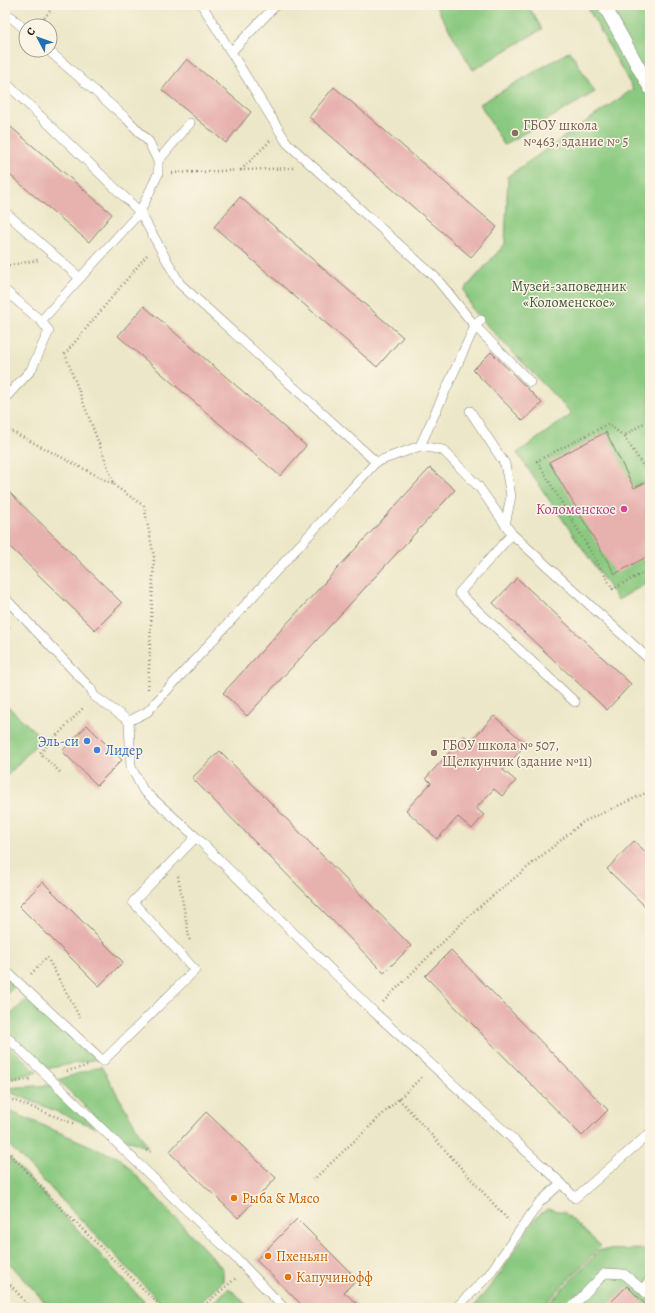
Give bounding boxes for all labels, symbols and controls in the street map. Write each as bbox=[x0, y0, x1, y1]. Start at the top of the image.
north arrow bbox=[18, 18, 58, 58]
text: С bbox=[23, 24, 39, 39]
place label: ГБОУ школа №463, здание № 5 bbox=[523, 116, 629, 151]
marker: ГБОУ школа №463, здание № 5 bbox=[510, 128, 520, 138]
park label: Музей-заповедник «Коломенское» bbox=[512, 277, 626, 312]
place label: Коломенское bbox=[536, 500, 616, 519]
marker: Коломенское bbox=[619, 504, 629, 514]
place label: Эль-си bbox=[38, 732, 79, 751]
marker: Эль-си bbox=[82, 736, 92, 746]
place label: ГБОУ школа № 507, Щелкунчик (здание №11) bbox=[442, 736, 592, 771]
place label: Лидер bbox=[105, 741, 143, 760]
marker: Лидер bbox=[92, 745, 102, 755]
marker: ГБОУ школа № 507, Щелкунчик (здание №11) bbox=[429, 748, 439, 758]
place label: Рыба & Мясо bbox=[242, 1189, 320, 1208]
marker: Рыба & Мясо bbox=[229, 1193, 239, 1203]
place label: Пхеньян bbox=[276, 1247, 328, 1266]
marker: Пхеньян bbox=[263, 1251, 273, 1261]
place label: Капучинофф bbox=[296, 1268, 373, 1287]
marker: Капучинофф bbox=[283, 1272, 293, 1282]

